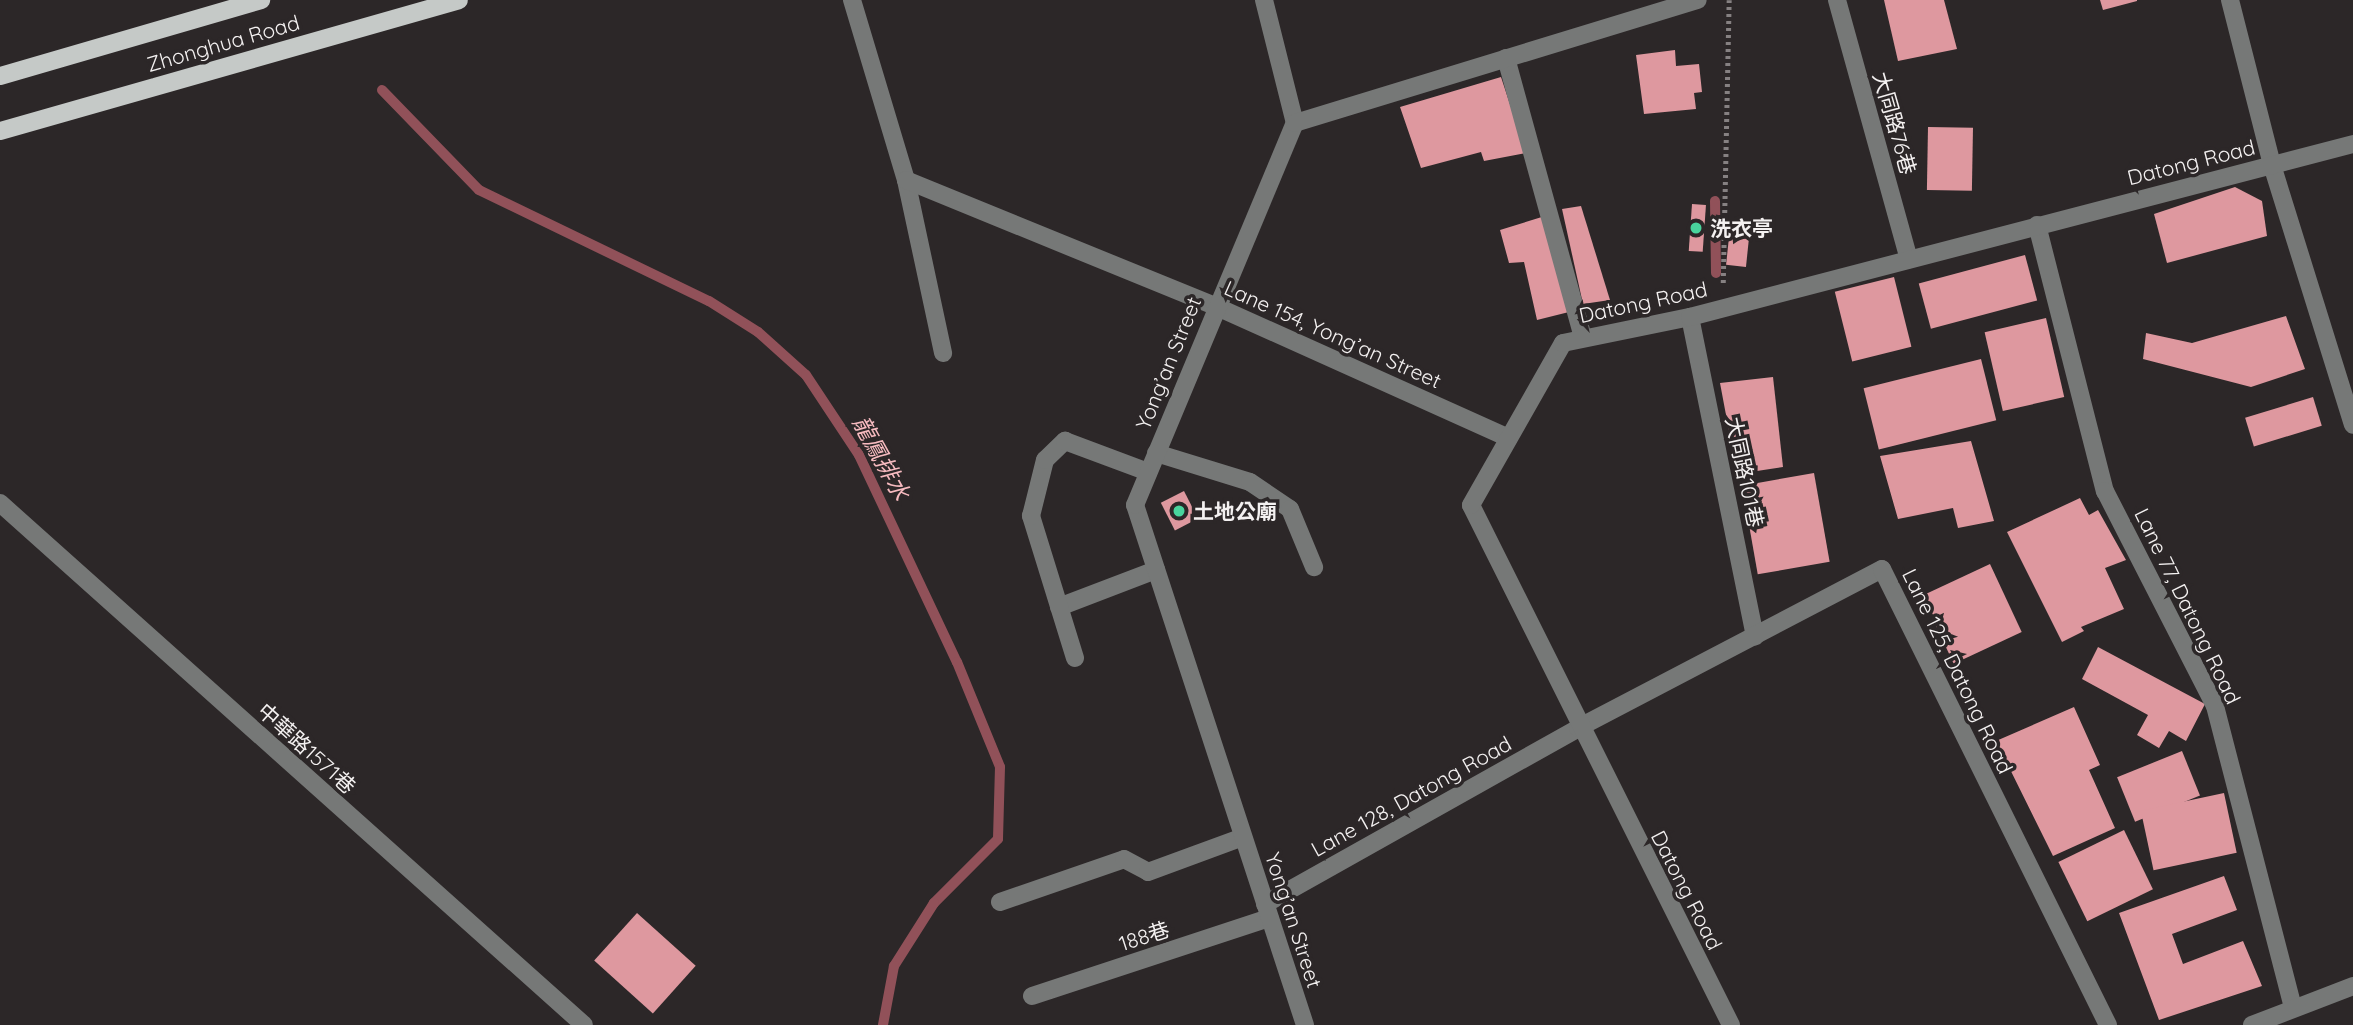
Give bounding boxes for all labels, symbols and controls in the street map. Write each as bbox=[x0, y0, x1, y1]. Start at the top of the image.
street label: Zhonghua Road bbox=[144, 9, 302, 77]
street label: 大同路76巷 bbox=[1868, 69, 1922, 177]
street label: Datong Road bbox=[2125, 134, 2257, 190]
place label: 洗衣亭 bbox=[1710, 215, 1773, 241]
marker: 洗衣亭 bbox=[1688, 220, 1704, 236]
street label: Lane 154, Yong’an Street bbox=[1221, 275, 1445, 393]
street label: Datong Road bbox=[1577, 276, 1709, 328]
street label: Yong’an Street bbox=[1130, 293, 1206, 433]
water label: 龍鳳排水 bbox=[847, 411, 915, 505]
street label: 大同路101巷 bbox=[1721, 415, 1769, 529]
place label: 土地公廟 bbox=[1193, 498, 1277, 524]
marker: 土地公廟 bbox=[1171, 503, 1187, 519]
street label: Lane 77, Datong Road bbox=[2130, 504, 2246, 708]
street label: Lane 125, Datong Road bbox=[1897, 564, 2019, 778]
street label: 中華路1571巷 bbox=[253, 698, 361, 798]
street label: Lane 128, Datong Road bbox=[1307, 730, 1515, 862]
street label: Datong Road bbox=[1646, 826, 1728, 954]
street label: Yong’an Street bbox=[1260, 849, 1328, 991]
street label: 188巷 bbox=[1116, 916, 1172, 956]

